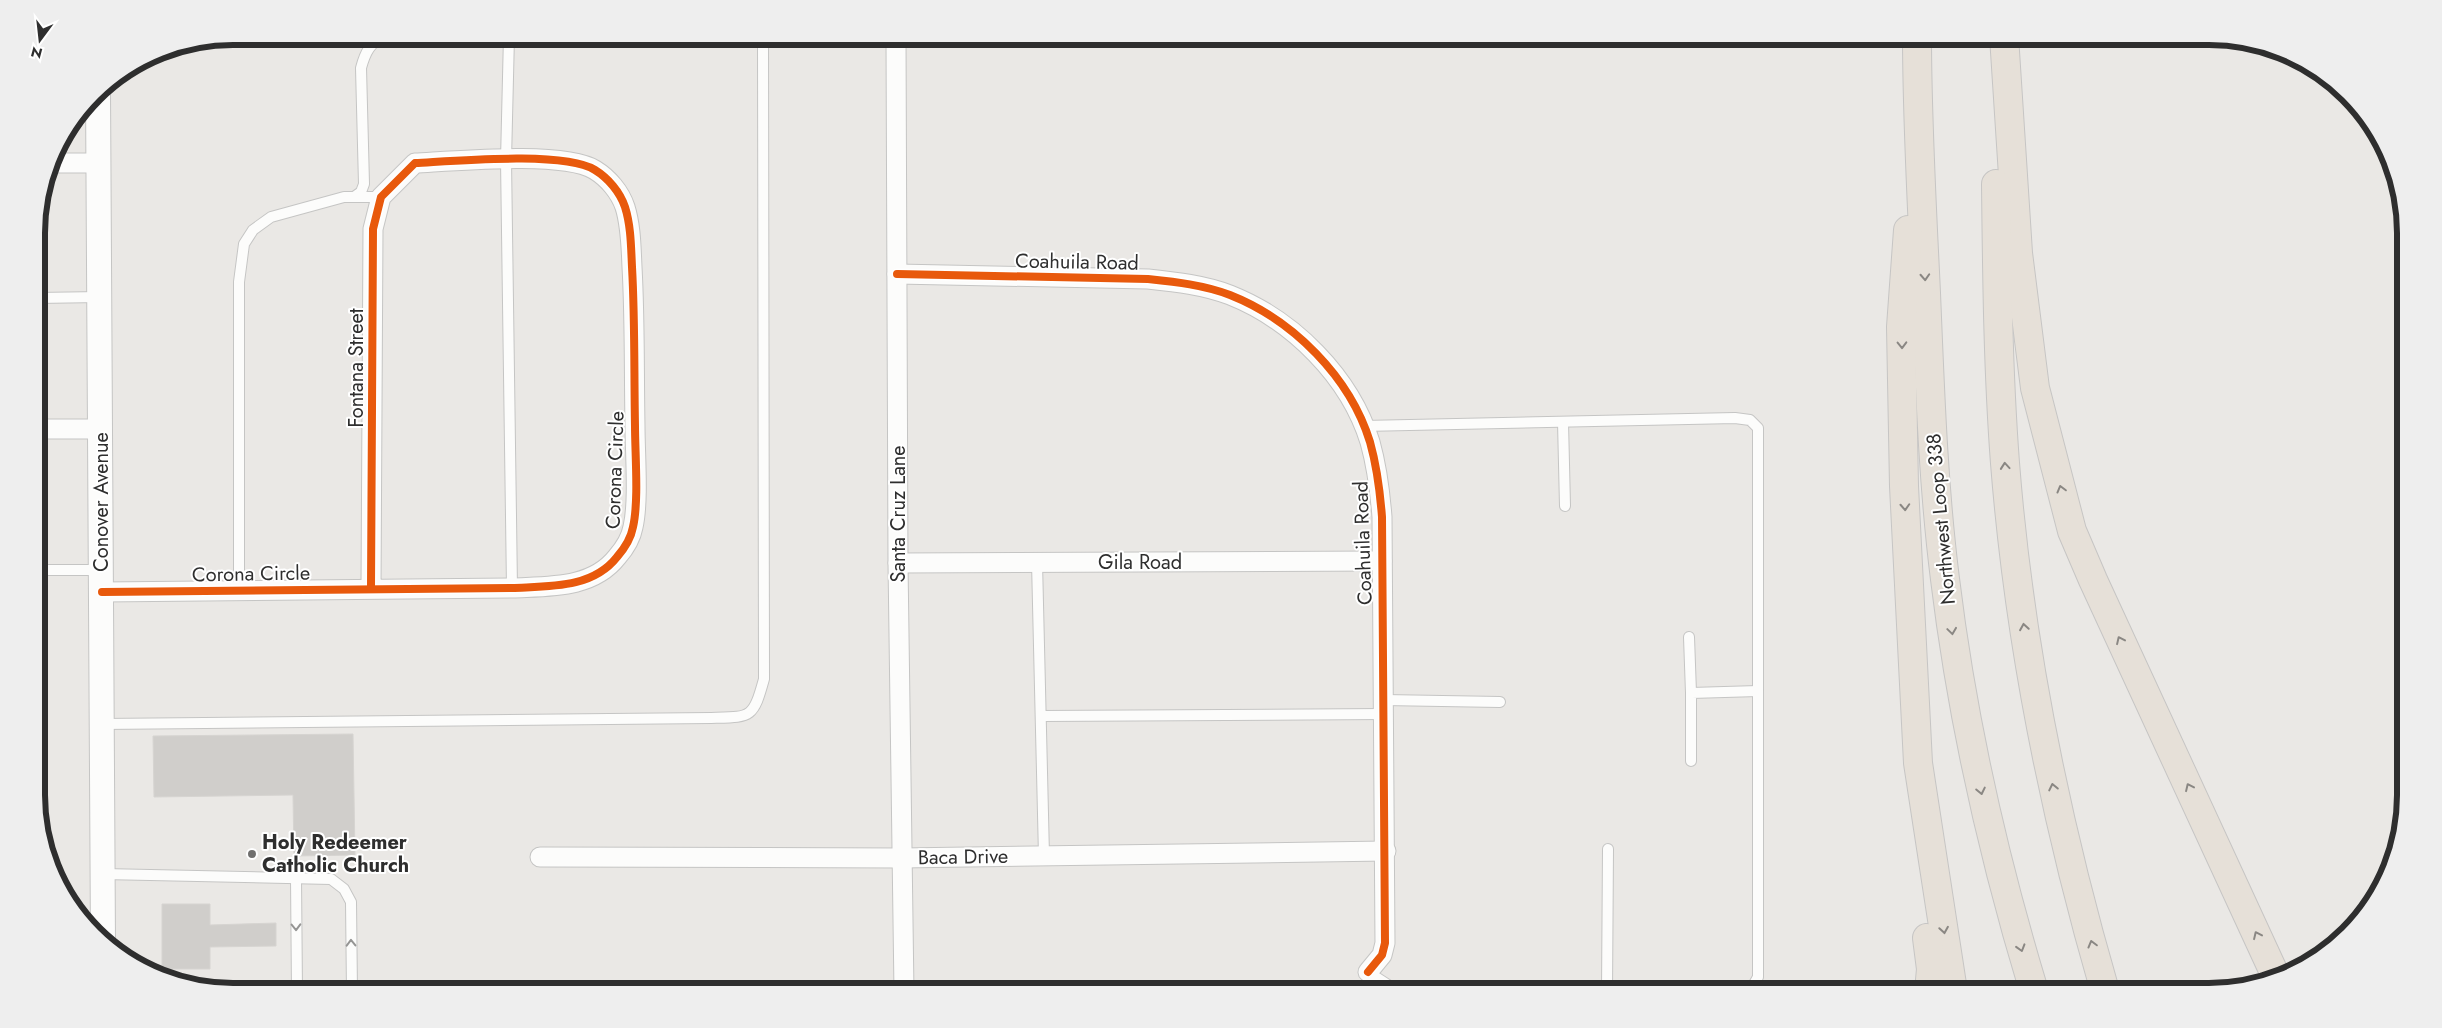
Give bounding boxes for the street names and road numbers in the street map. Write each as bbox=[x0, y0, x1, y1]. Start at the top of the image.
street label: Coahuila Road bbox=[1015, 246, 1139, 278]
street label: Fontana Street bbox=[342, 308, 371, 428]
street label: Corona Circle bbox=[598, 410, 632, 530]
street label: Conover Avenue bbox=[87, 432, 116, 572]
street label: Northwest Loop 338 bbox=[1919, 432, 1963, 606]
street label: Santa Cruz Lane bbox=[884, 445, 913, 583]
street label: Coahuila Road bbox=[1346, 481, 1380, 605]
street label: Gila Road bbox=[1098, 548, 1182, 577]
street label: Corona Circle bbox=[192, 558, 310, 590]
street label: Baca Drive bbox=[918, 842, 1008, 872]

